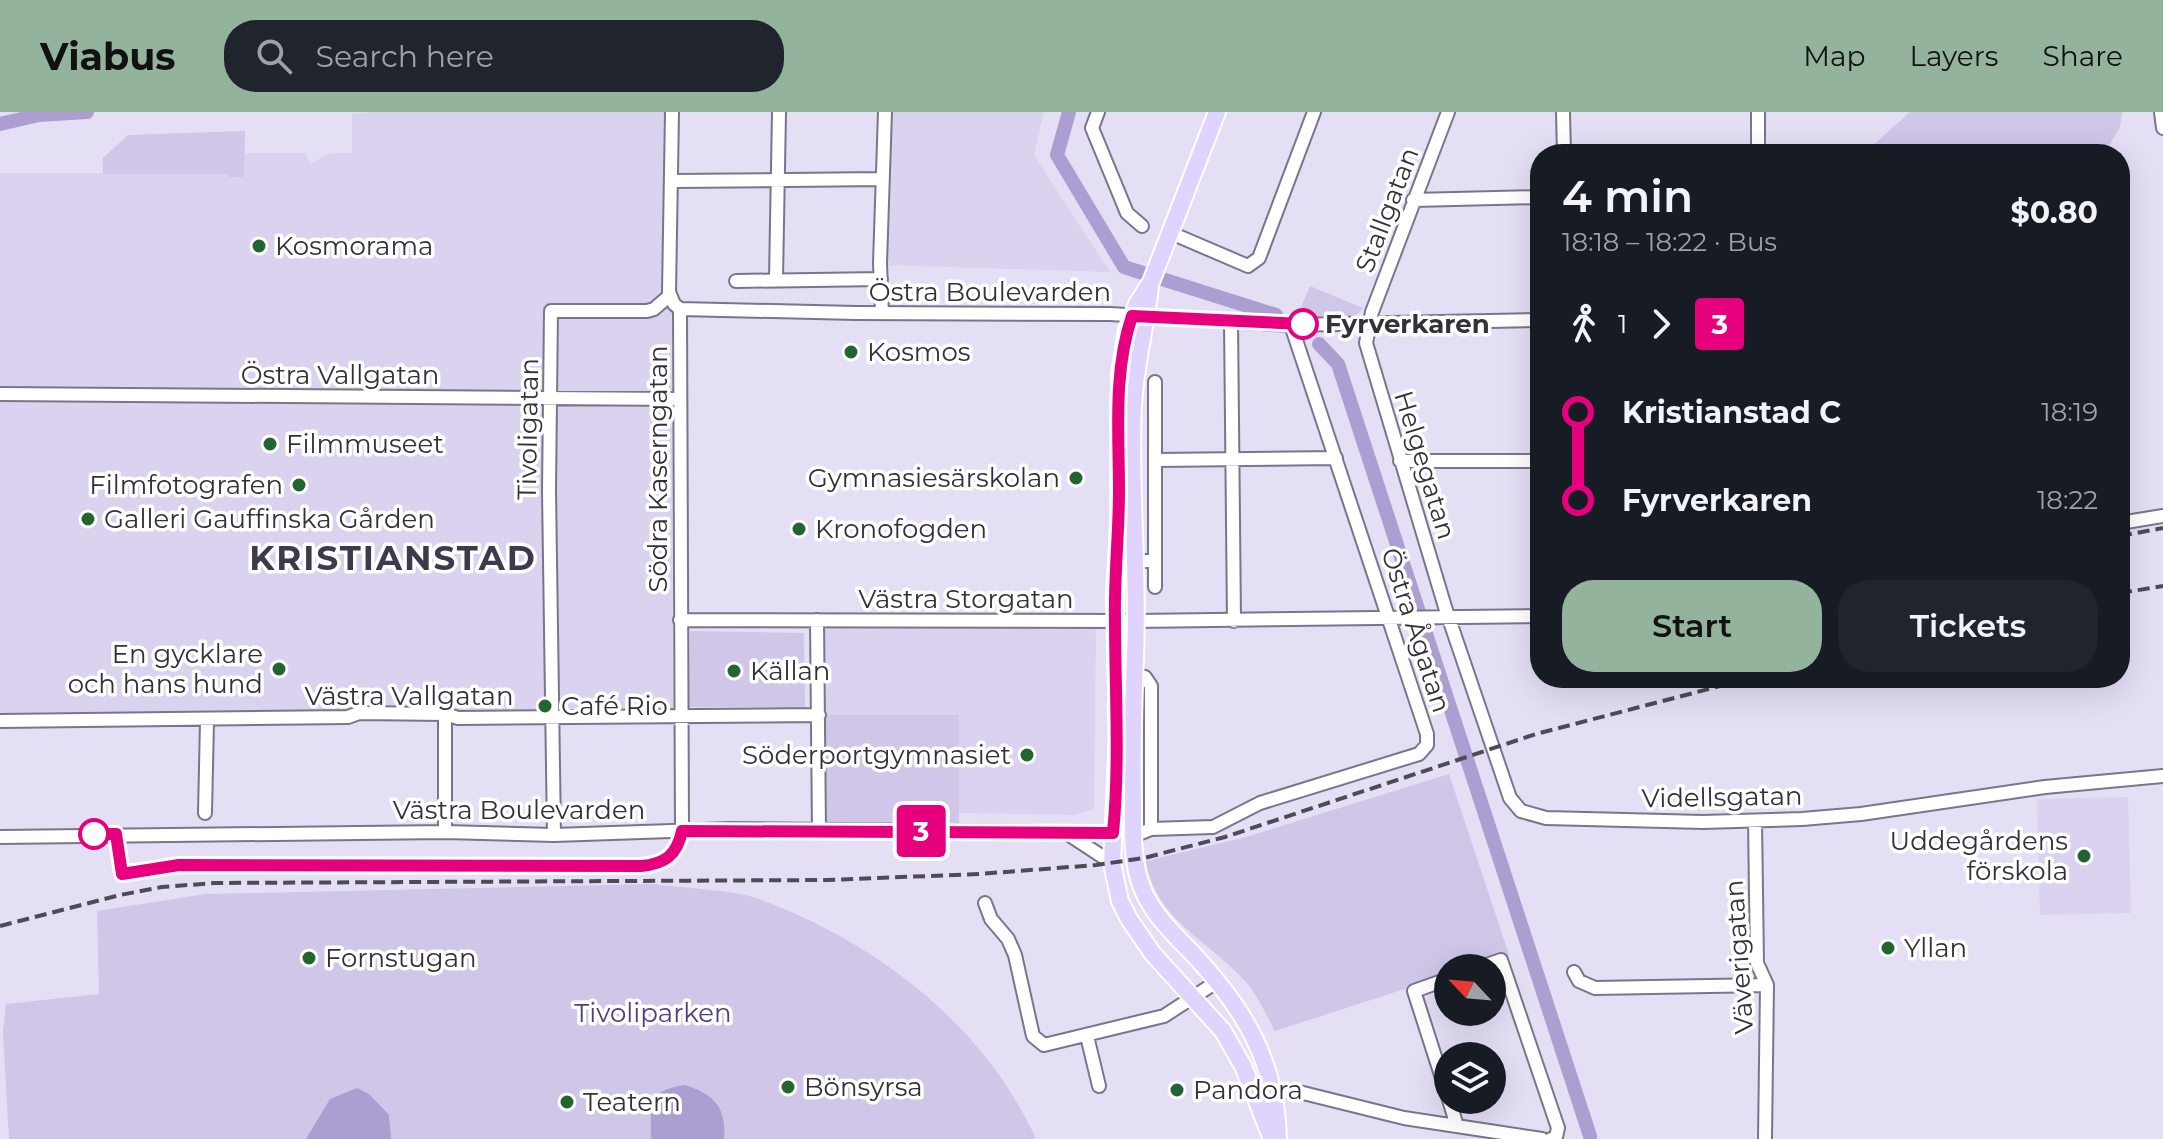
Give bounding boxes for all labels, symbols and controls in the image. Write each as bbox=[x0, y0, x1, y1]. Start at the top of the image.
search box bbox=[224, 20, 784, 92]
text: Viabus bbox=[40, 33, 176, 80]
icon: search bbox=[252, 34, 296, 78]
text: Search here bbox=[316, 38, 494, 75]
text: Map bbox=[1803, 39, 1866, 73]
text: Layers bbox=[1910, 39, 1999, 73]
text: Share bbox=[2043, 39, 2123, 73]
street label: Stallgatan bbox=[1349, 143, 1425, 277]
text: 4 min bbox=[1562, 169, 1693, 223]
text: $0.80 bbox=[2011, 194, 2098, 231]
text: 18:18 – 18:22 · Bus bbox=[1562, 226, 1777, 258]
place label: Kosmorama bbox=[275, 230, 433, 262]
marker: Kosmorama bbox=[250, 237, 268, 255]
street label: Östra Boulevarden bbox=[869, 276, 1111, 308]
icon: walk bbox=[1562, 302, 1606, 346]
icon: forward bbox=[1639, 302, 1683, 346]
text: 3 bbox=[1711, 307, 1728, 341]
place label: Fyrverkaren bbox=[1325, 308, 1490, 340]
text: 1 bbox=[1618, 308, 1627, 340]
marker: Fyrverkaren bbox=[1288, 309, 1318, 339]
place label: Kosmos bbox=[867, 336, 970, 368]
marker: Kosmos bbox=[842, 343, 860, 361]
street label: Södra Kaserngatan bbox=[642, 345, 674, 593]
street label: Tivoligatan bbox=[511, 358, 545, 500]
street label: Östra Vallgatan bbox=[241, 359, 439, 391]
street label: Helgegatan bbox=[1387, 387, 1463, 543]
text: Kristianstad C bbox=[1622, 394, 1841, 431]
text: 18:19 bbox=[2041, 396, 2098, 428]
place label: Filmmuseet bbox=[286, 428, 444, 460]
marker: Filmmuseet bbox=[261, 435, 279, 453]
place label: Gymnasiesärskolan bbox=[808, 462, 1060, 494]
place label: Filmfotografen bbox=[89, 469, 283, 501]
marker: Gymnasiesärskolan bbox=[1067, 469, 1085, 487]
marker: Filmfotografen bbox=[290, 476, 308, 494]
text: Fyrverkaren bbox=[1622, 482, 1812, 519]
text: 18:22 bbox=[2037, 484, 2098, 516]
place label: Galleri Gauffinska Gården bbox=[104, 503, 435, 535]
marker: Galleri Gauffinska Gården bbox=[79, 510, 97, 528]
place label: Kronofogden bbox=[815, 513, 987, 545]
marker: Kronofogden bbox=[790, 520, 808, 538]
district label: KRISTIANSTAD bbox=[249, 537, 537, 579]
street label: Östra Ågatan bbox=[1374, 544, 1458, 716]
button: Start bbox=[1562, 580, 1822, 672]
button: Tickets bbox=[1838, 580, 2098, 672]
street label: Västra Storgatan bbox=[858, 583, 1074, 615]
place label: En gycklare och hans hund bbox=[68, 638, 263, 700]
place label: Källan bbox=[750, 655, 830, 687]
marker: En gycklare och hans hund bbox=[270, 660, 288, 678]
marker: Källan bbox=[725, 662, 743, 680]
street label: Västra Vallgatan bbox=[305, 680, 513, 712]
place label: Café Rio bbox=[561, 690, 668, 722]
marker: Café Rio bbox=[536, 697, 554, 715]
place label: Söderportgymnasiet bbox=[742, 739, 1011, 771]
marker: Söderportgymnasiet bbox=[1018, 746, 1036, 764]
street label: Videllsgatan bbox=[1641, 780, 1803, 814]
street label: Västra Boulevarden bbox=[393, 794, 645, 826]
line badge: 3 bbox=[895, 805, 947, 857]
text: 3 bbox=[913, 814, 929, 848]
unlabelled marker bbox=[79, 819, 109, 849]
place label: Uddegårdens förskola bbox=[1890, 825, 2068, 887]
marker: Uddegårdens förskola bbox=[2075, 847, 2093, 865]
street label: Väverigatan bbox=[1718, 879, 1760, 1035]
place label: Yllan bbox=[1904, 932, 1967, 964]
marker: Yllan bbox=[1879, 939, 1897, 957]
place label: Fornstugan bbox=[325, 942, 477, 974]
marker: Fornstugan bbox=[300, 949, 318, 967]
north arrow bbox=[1434, 954, 1506, 1026]
map controls bbox=[1434, 954, 1506, 1114]
park label: Tivoliparken bbox=[574, 997, 732, 1029]
button: layers bbox=[1434, 1042, 1506, 1114]
place label: Bönsyrsa bbox=[804, 1071, 923, 1103]
place label: Pandora bbox=[1193, 1074, 1303, 1106]
marker: Bönsyrsa bbox=[779, 1078, 797, 1096]
marker: Pandora bbox=[1168, 1081, 1186, 1099]
place label: Teatern bbox=[583, 1086, 681, 1118]
marker: Teatern bbox=[558, 1093, 576, 1111]

